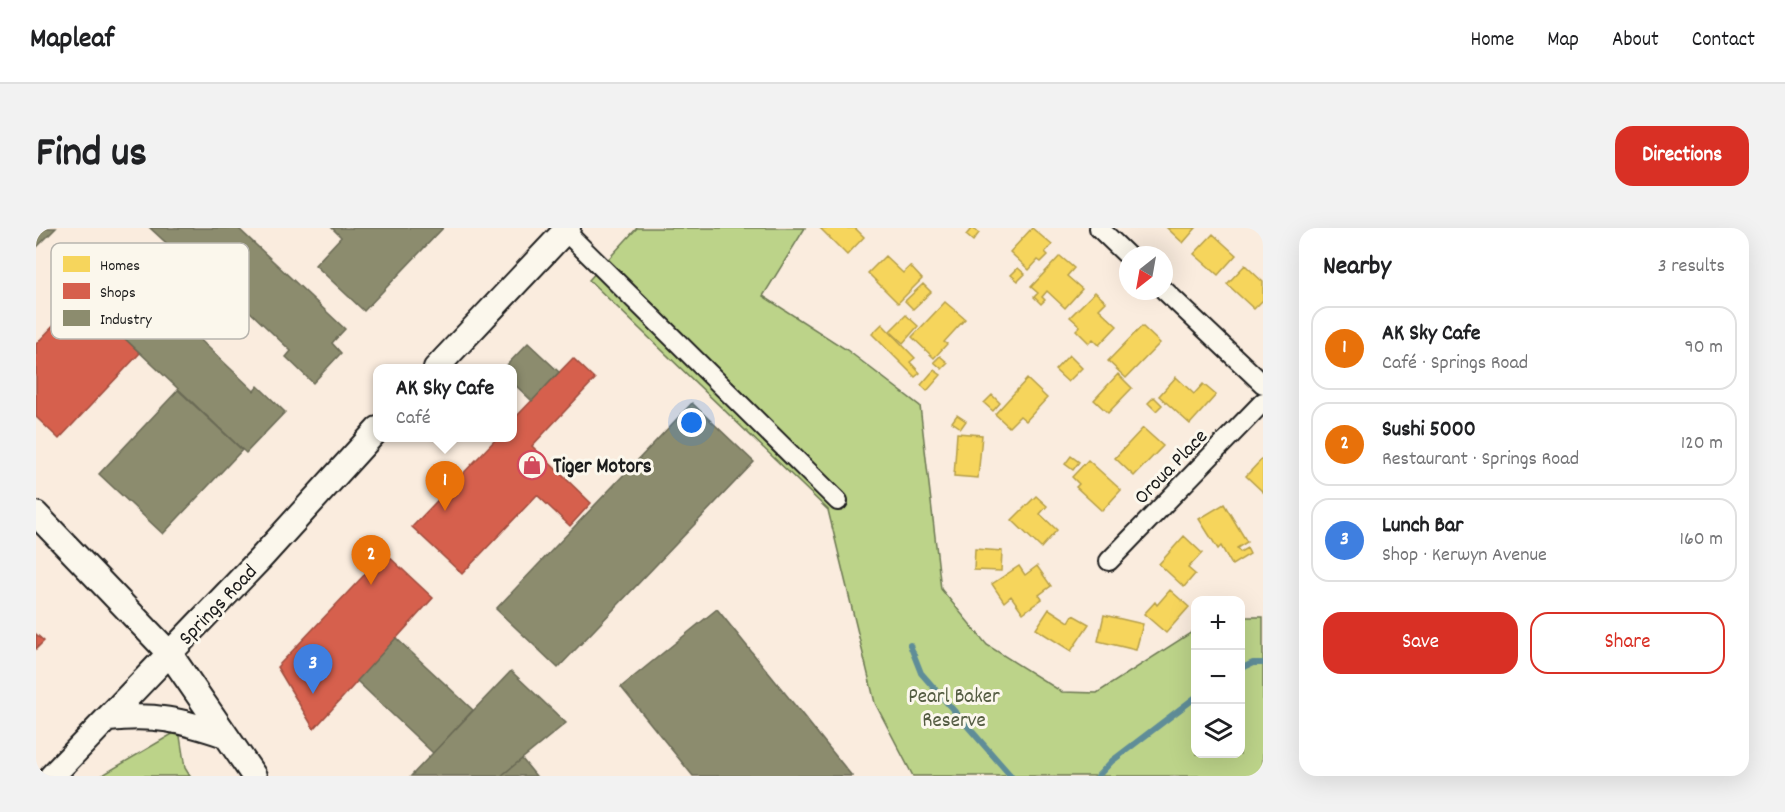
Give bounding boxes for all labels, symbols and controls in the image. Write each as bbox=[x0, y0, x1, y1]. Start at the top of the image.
text: Mapleaf bbox=[30, 21, 114, 61]
text: Home bbox=[1470, 26, 1514, 56]
text: Map bbox=[1547, 26, 1579, 56]
text: About bbox=[1612, 26, 1659, 56]
text: Contact bbox=[1692, 26, 1755, 56]
text: Find us bbox=[36, 126, 147, 186]
button: Directions bbox=[1615, 126, 1749, 186]
legend bbox=[51, 243, 249, 339]
north arrow bbox=[1119, 246, 1173, 300]
text: Nearby bbox=[1323, 249, 1391, 286]
text: 3 results bbox=[1658, 253, 1725, 281]
text: Homes bbox=[100, 255, 140, 278]
text: Shops bbox=[100, 282, 136, 305]
text: Industry bbox=[100, 309, 152, 332]
text: AK Sky Cafe bbox=[1382, 319, 1481, 350]
text: 1 bbox=[1342, 334, 1347, 362]
text: 90 m bbox=[1685, 334, 1723, 362]
text: Café · Springs Road bbox=[1382, 350, 1528, 378]
popup bbox=[373, 364, 517, 442]
text: AK Sky Cafe bbox=[396, 374, 494, 405]
text: Café bbox=[396, 405, 431, 433]
your location bbox=[677, 408, 706, 437]
text: Sushi 5000 bbox=[1382, 415, 1476, 446]
street label: Oroua Place bbox=[1128, 424, 1216, 513]
text: 2 bbox=[1340, 430, 1349, 458]
text: 120 m bbox=[1681, 430, 1723, 458]
text: Restaurant · Springs Road bbox=[1382, 446, 1579, 474]
shop icon: Tiger Motors bbox=[516, 449, 548, 481]
place label: Tiger Motors bbox=[553, 453, 652, 483]
pin: 1 bbox=[426, 462, 464, 511]
text: Lunch Bar bbox=[1382, 511, 1464, 542]
text: 3 bbox=[1340, 526, 1349, 554]
text: 160 m bbox=[1680, 526, 1723, 554]
pin: 2 bbox=[352, 536, 390, 585]
text: Shop · Kerwyn Avenue bbox=[1382, 542, 1547, 570]
street label: Springs Road bbox=[173, 559, 266, 653]
map controls bbox=[1191, 596, 1245, 758]
button: + bbox=[1191, 596, 1245, 650]
button: Save bbox=[1323, 612, 1518, 674]
button: Share bbox=[1530, 612, 1725, 674]
pin: 3 bbox=[294, 644, 332, 694]
button: − bbox=[1191, 650, 1245, 704]
park label: Pearl Baker Reserve bbox=[908, 683, 1000, 737]
button: layers bbox=[1191, 704, 1245, 758]

